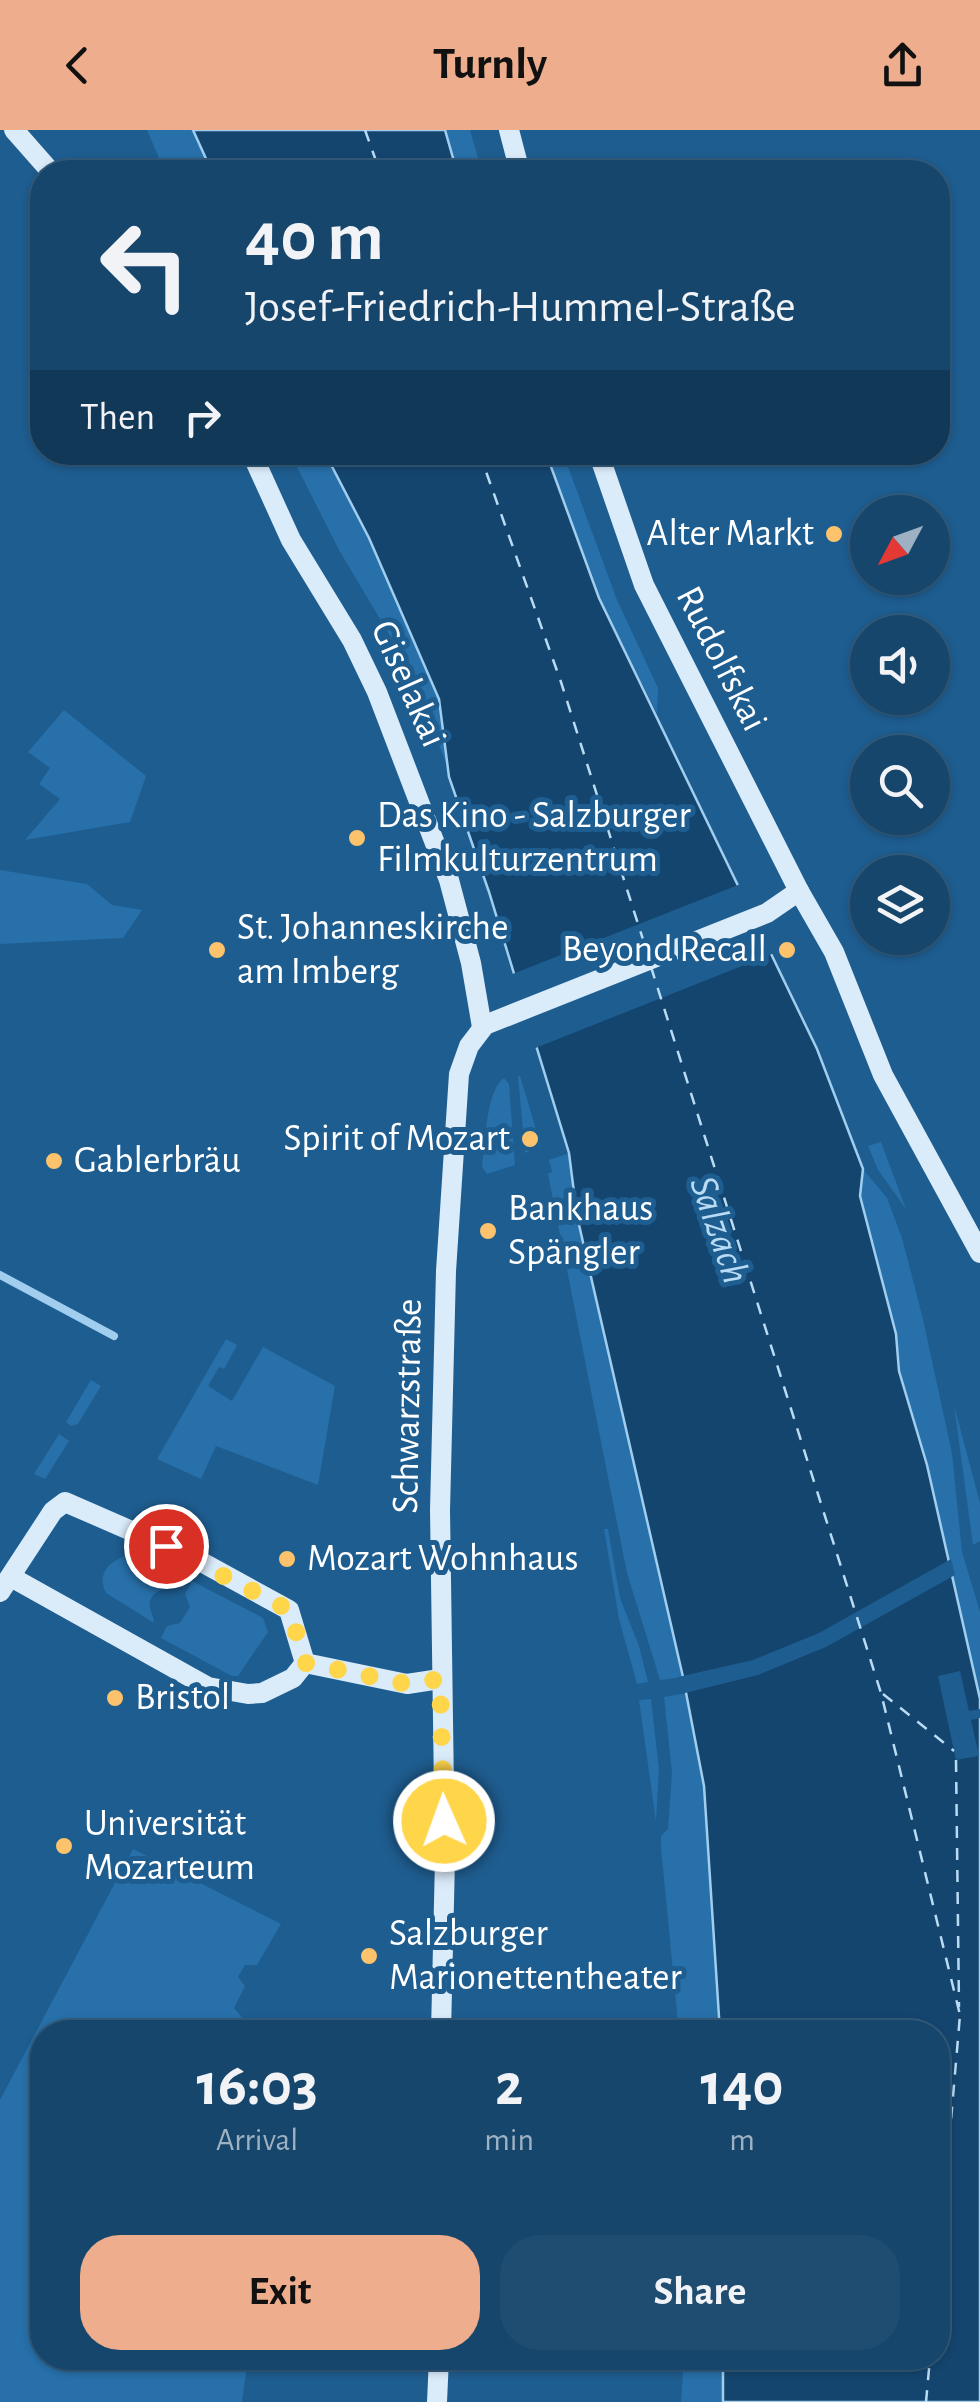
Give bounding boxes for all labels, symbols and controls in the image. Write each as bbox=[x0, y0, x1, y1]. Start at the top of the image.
icon: back bbox=[50, 38, 105, 93]
icon: share bbox=[875, 38, 930, 93]
text: Turnly bbox=[433, 42, 547, 87]
icon: left bbox=[80, 200, 210, 330]
text: 40 m bbox=[245, 203, 384, 273]
text: Josef-Friedrich-Hummel-Straße bbox=[245, 285, 796, 330]
icon: right bbox=[175, 390, 230, 445]
text: Then bbox=[80, 399, 155, 437]
north arrow bbox=[850, 495, 950, 595]
map controls bbox=[850, 495, 950, 955]
place label: Alter Markt bbox=[646, 515, 814, 553]
marker: Alter Markt bbox=[823, 523, 845, 545]
street label: Rudolfskai bbox=[669, 581, 773, 737]
street label: Giselakai bbox=[363, 615, 453, 753]
button: sound bbox=[850, 615, 950, 715]
button: search bbox=[850, 735, 950, 835]
place label: Das Kino - Salzburger Filmkulturzentrum bbox=[377, 797, 691, 879]
marker: Das Kino - Salzburger Filmkulturzentrum bbox=[346, 827, 368, 849]
button: layers bbox=[850, 855, 950, 955]
place label: St. Johanneskirche am Imberg bbox=[237, 909, 509, 991]
place label: Beyond Recall bbox=[562, 931, 767, 969]
marker: St. Johanneskirche am Imberg bbox=[206, 939, 228, 961]
marker: Beyond Recall bbox=[776, 939, 798, 961]
place label: Spirit of Mozart bbox=[283, 1120, 510, 1158]
marker: Spirit of Mozart bbox=[519, 1128, 541, 1150]
place label: Gablerbräu bbox=[74, 1142, 241, 1180]
marker: Gablerbräu bbox=[43, 1150, 65, 1172]
water label: Salzach bbox=[682, 1171, 756, 1289]
place label: Bankhaus Spängler bbox=[508, 1190, 653, 1272]
marker: Bankhaus Spängler bbox=[477, 1220, 499, 1242]
street label: Schwarzstraße bbox=[387, 1298, 429, 1514]
pin bbox=[124, 1504, 209, 1589]
icon: arrive bbox=[139, 1519, 194, 1574]
place label: Mozart Wohnhaus bbox=[307, 1540, 579, 1578]
marker: Mozart Wohnhaus bbox=[276, 1548, 298, 1570]
place label: Bristol bbox=[135, 1679, 230, 1717]
marker: Bristol bbox=[104, 1687, 126, 1709]
position arrow bbox=[392, 1769, 496, 1873]
place label: Universität Mozarteum bbox=[84, 1805, 255, 1887]
marker: Universität Mozarteum bbox=[53, 1835, 75, 1857]
place label: Salzburger Marionettentheater bbox=[389, 1915, 683, 1997]
marker: Salzburger Marionettentheater bbox=[358, 1945, 380, 1967]
text: 16:03 bbox=[196, 2056, 318, 2116]
text: 2 bbox=[495, 2056, 523, 2116]
text: 140 bbox=[701, 2056, 784, 2116]
text: Arrival bbox=[216, 2124, 298, 2156]
text: min bbox=[484, 2124, 534, 2156]
text: m bbox=[729, 2124, 755, 2156]
button: Exit bbox=[80, 2235, 480, 2350]
button: Share bbox=[500, 2235, 900, 2350]

